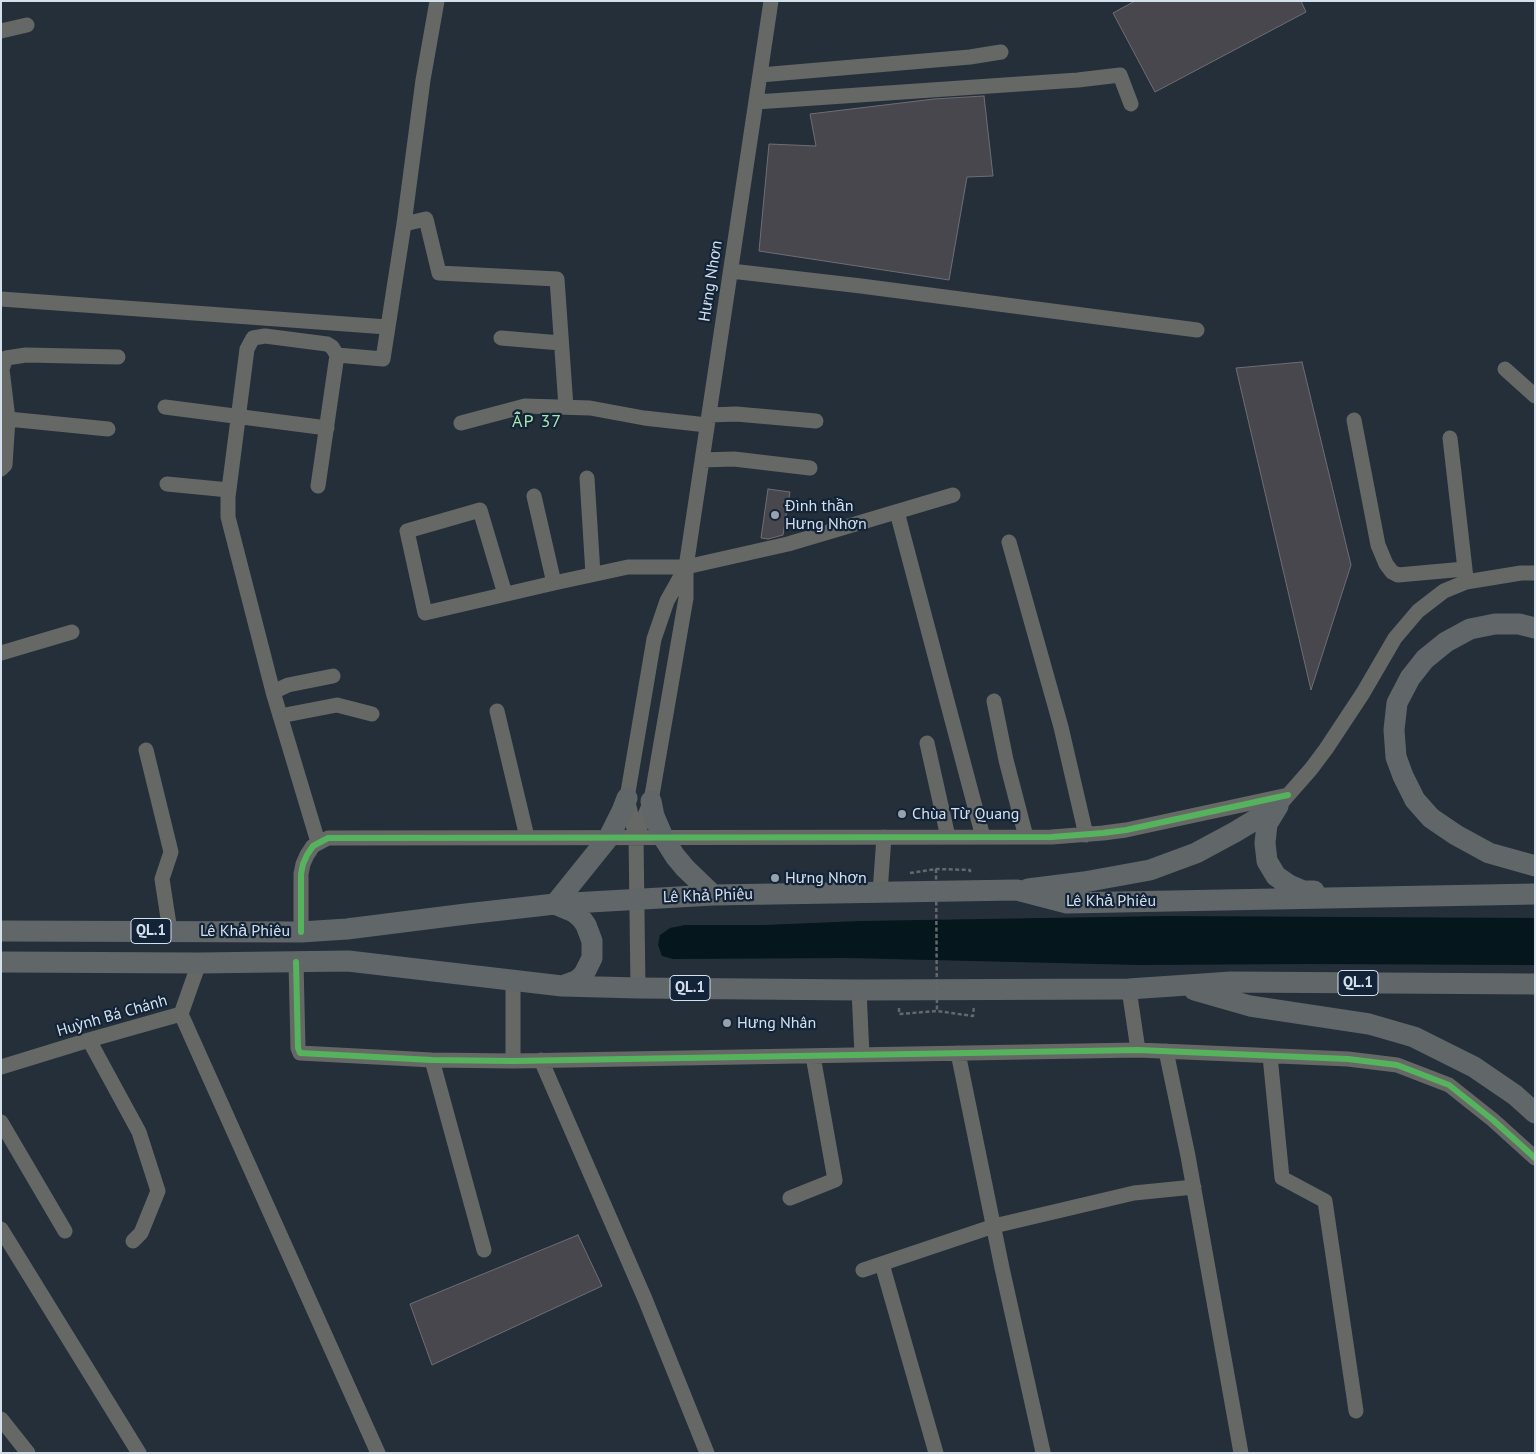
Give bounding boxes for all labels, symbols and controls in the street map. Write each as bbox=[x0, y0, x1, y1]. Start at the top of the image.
street label: Hưng Nhơn bbox=[695, 239, 727, 323]
district label: ẤP 37 bbox=[511, 411, 563, 433]
place label: Đình thần Hưng Nhơn bbox=[785, 496, 867, 534]
marker: Đình thần Hưng Nhơn bbox=[769, 509, 781, 521]
place label: Chùa Từ Quang bbox=[912, 804, 1019, 824]
marker: Chùa Từ Quang bbox=[896, 808, 908, 820]
place label: Hưng Nhơn bbox=[785, 868, 867, 888]
marker: Hưng Nhơn bbox=[769, 872, 781, 884]
street label: Lê Khả Phiêu bbox=[663, 885, 753, 907]
street label: Lê Khả Phiêu bbox=[1066, 891, 1156, 911]
road number: QL.1 bbox=[131, 918, 171, 944]
street label: Lê Khả Phiêu bbox=[200, 921, 290, 941]
road number: QL.1 bbox=[1338, 970, 1378, 996]
road number: QL.1 bbox=[670, 976, 710, 1000]
street label: Huỳnh Bá Chánh bbox=[55, 991, 169, 1041]
place label: Hưng Nhân bbox=[737, 1013, 816, 1033]
marker: Hưng Nhân bbox=[721, 1017, 733, 1029]

